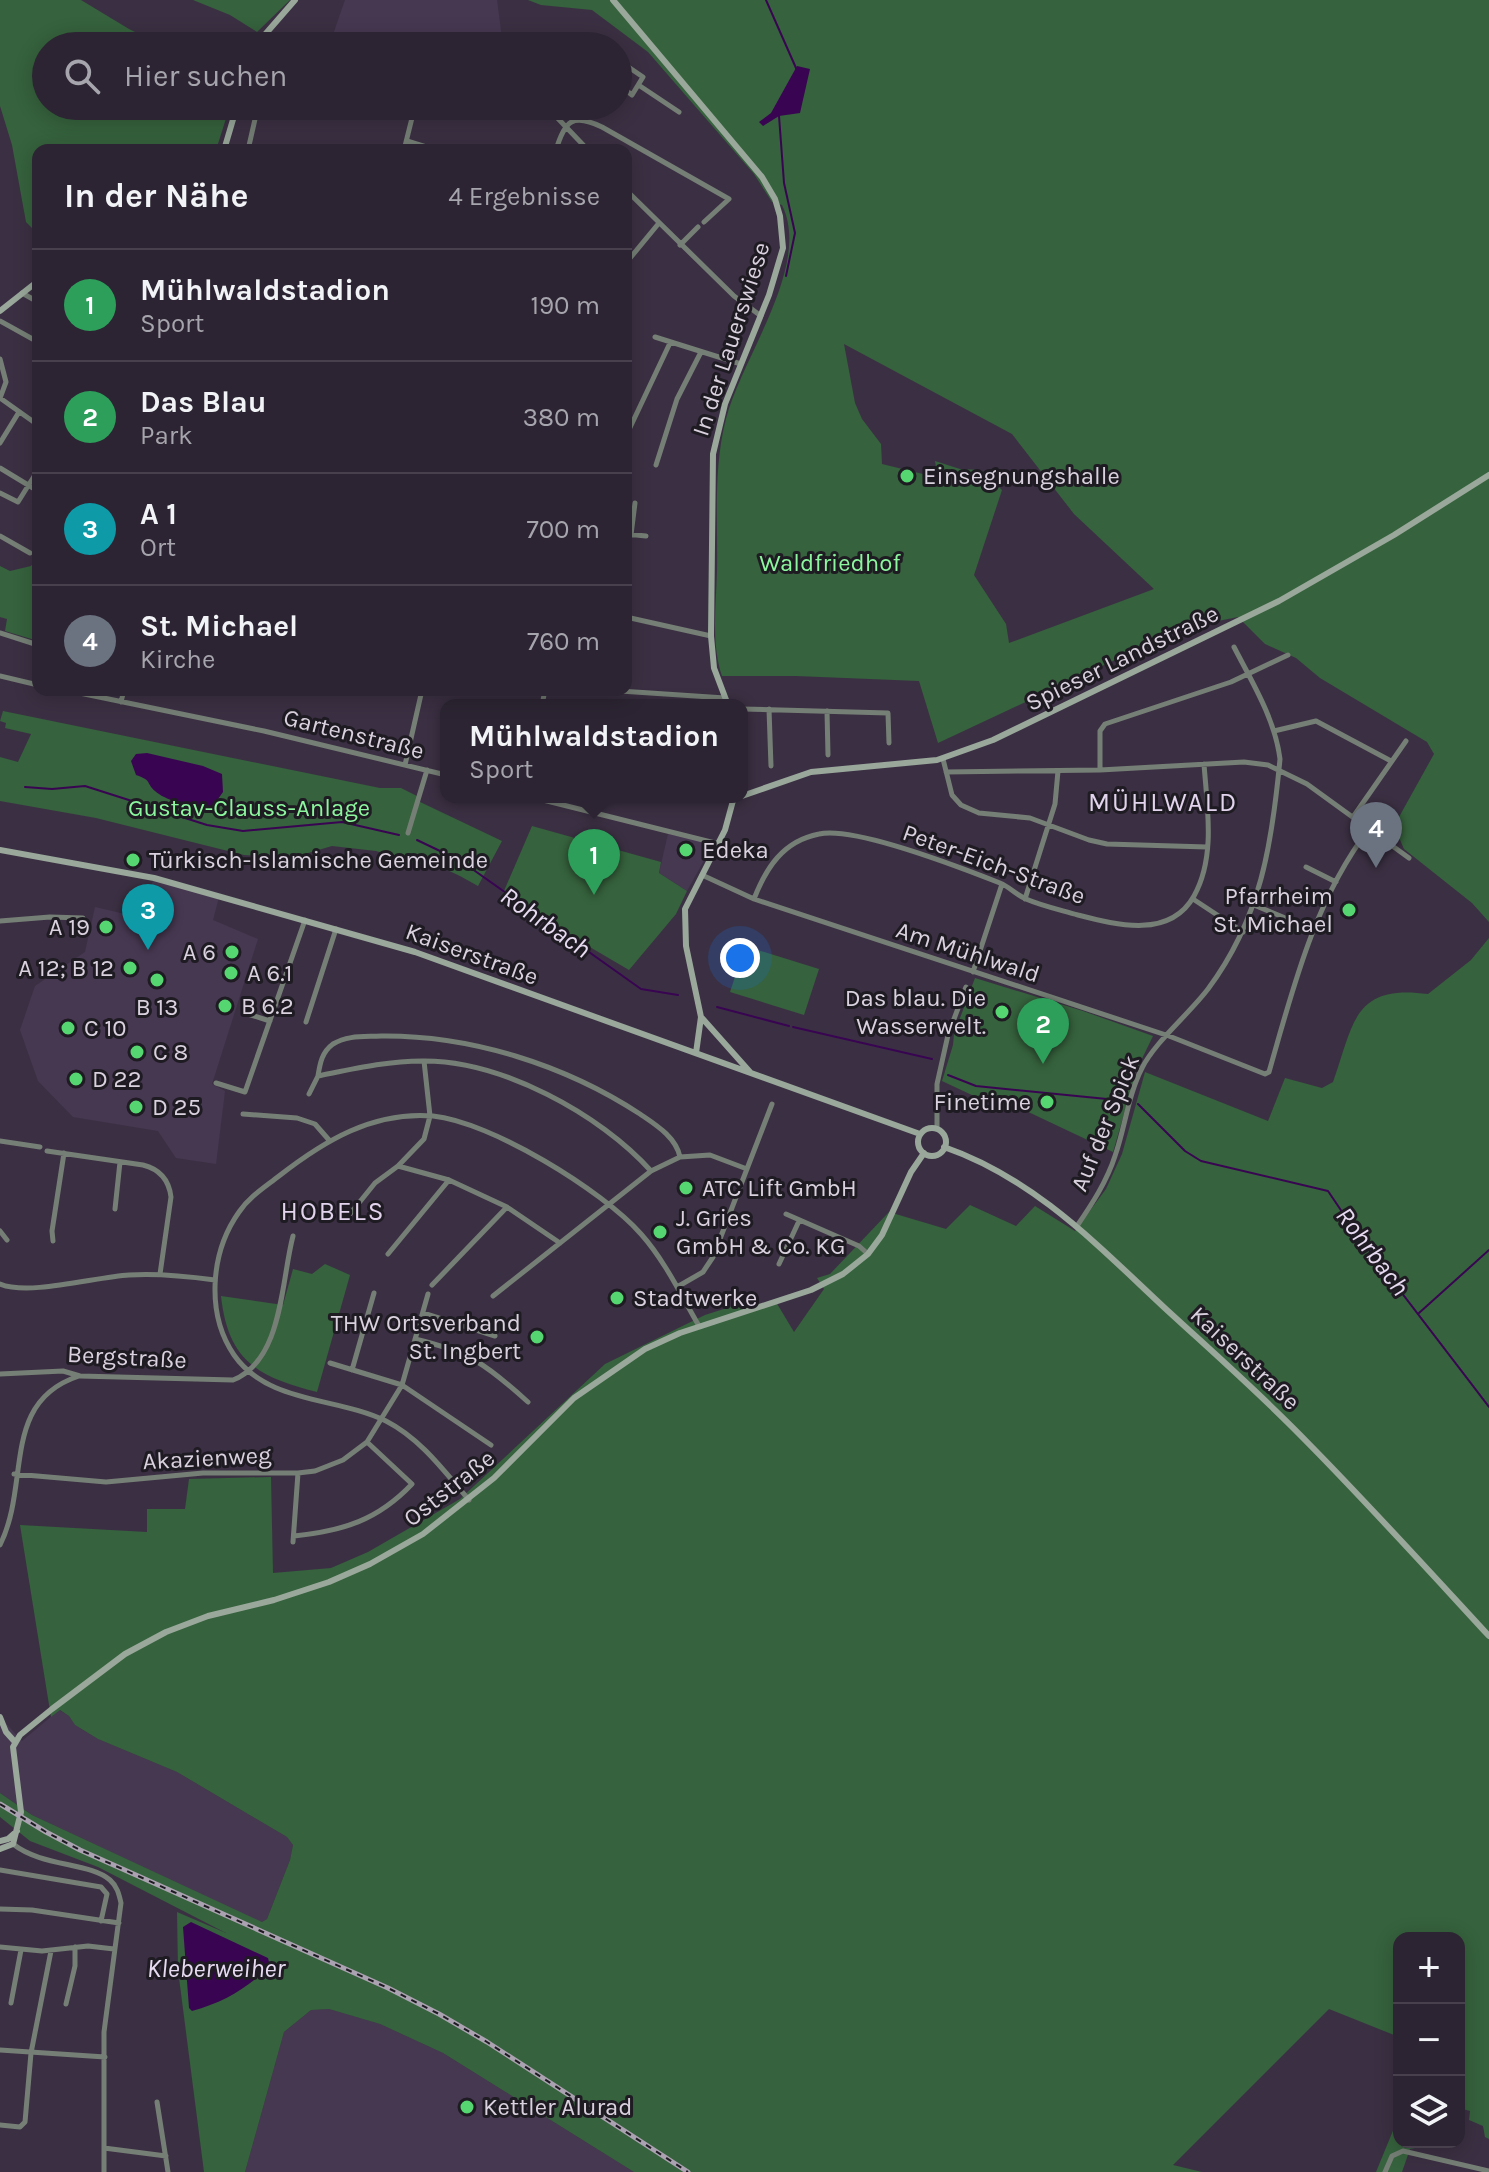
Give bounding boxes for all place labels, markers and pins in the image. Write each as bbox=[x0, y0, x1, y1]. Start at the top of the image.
place label: Einsegnungshalle bbox=[923, 462, 1120, 490]
marker: Einsegnungshalle bbox=[898, 467, 916, 485]
pin: 4 bbox=[1350, 802, 1402, 868]
pin: 1 bbox=[568, 829, 620, 895]
place label: Edeka bbox=[702, 836, 769, 864]
marker: Edeka bbox=[677, 841, 695, 859]
place label: Türkisch-Islamische Gemeinde bbox=[149, 846, 488, 874]
marker: Türkisch-Islamische Gemeinde bbox=[124, 851, 142, 869]
place label: Pfarrheim St. Michael bbox=[1213, 882, 1333, 938]
pin: 3 bbox=[122, 884, 174, 950]
marker: Pfarrheim St. Michael bbox=[1340, 901, 1358, 919]
place label: A 19 bbox=[49, 913, 90, 941]
marker: A 19 bbox=[97, 918, 115, 936]
place label: A 6 bbox=[183, 938, 216, 966]
marker: A 6 bbox=[223, 943, 241, 961]
place label: A 12; B 12 bbox=[18, 954, 114, 982]
marker: A 12; B 12 bbox=[121, 959, 139, 977]
place label: A 6.1 bbox=[247, 959, 292, 987]
marker: A 6.1 bbox=[222, 964, 240, 982]
marker: B 13 bbox=[148, 971, 166, 989]
place label: Das blau. Die Wasserwelt. bbox=[845, 984, 986, 1040]
place label: B 6.2 bbox=[241, 992, 294, 1020]
place label: B 13 bbox=[136, 993, 178, 1021]
marker: B 6.2 bbox=[216, 997, 234, 1015]
pin: 2 bbox=[1017, 998, 1069, 1064]
marker: Das blau. Die Wasserwelt. bbox=[993, 1003, 1011, 1021]
place label: C 10 bbox=[84, 1014, 127, 1042]
marker: C 10 bbox=[59, 1019, 77, 1037]
place label: C 8 bbox=[153, 1038, 188, 1066]
marker: C 8 bbox=[128, 1043, 146, 1061]
place label: D 22 bbox=[92, 1065, 141, 1093]
marker: D 22 bbox=[67, 1070, 85, 1088]
place label: Finetime bbox=[934, 1088, 1031, 1116]
place label: D 25 bbox=[152, 1093, 201, 1121]
marker: Finetime bbox=[1038, 1093, 1056, 1111]
marker: D 25 bbox=[127, 1098, 145, 1116]
place label: ATC Lift GmbH bbox=[702, 1174, 857, 1202]
marker: ATC Lift GmbH bbox=[677, 1179, 695, 1197]
place label: J. Gries GmbH & Co. KG bbox=[676, 1204, 845, 1260]
marker: J. Gries GmbH & Co. KG bbox=[651, 1223, 669, 1241]
place label: Stadtwerke bbox=[633, 1284, 757, 1312]
marker: Stadtwerke bbox=[608, 1289, 626, 1307]
place label: THW Ortsverband St. Ingbert bbox=[331, 1309, 521, 1365]
marker: THW Ortsverband St. Ingbert bbox=[528, 1328, 546, 1346]
place label: Kettler Alurad bbox=[483, 2093, 633, 2121]
marker: Kettler Alurad bbox=[458, 2098, 476, 2116]

